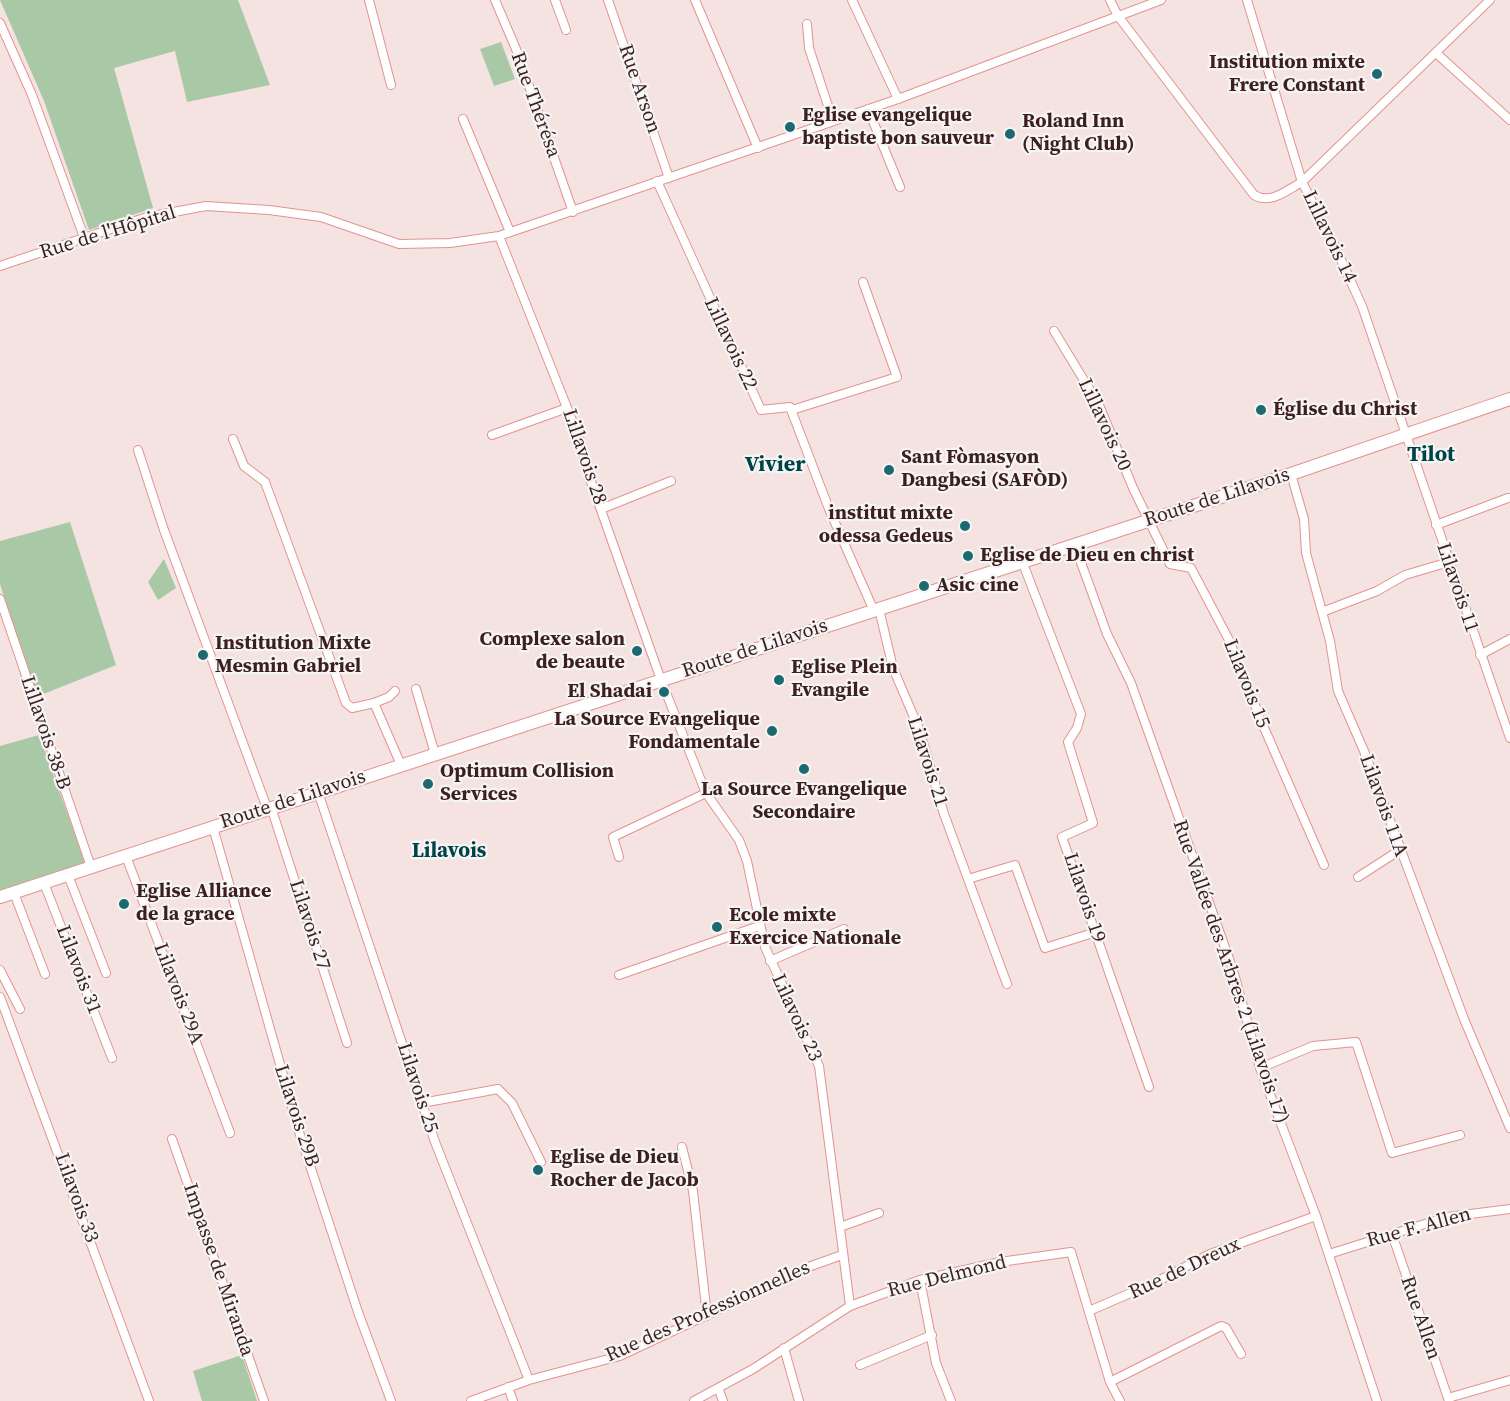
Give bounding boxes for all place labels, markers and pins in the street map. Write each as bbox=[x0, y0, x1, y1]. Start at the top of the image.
place label: Institution mixte Frere Constant bbox=[1209, 51, 1365, 98]
marker: Institution mixte Frere Constant bbox=[1370, 67, 1384, 81]
place label: Eglise evangelique baptiste bon sauveur bbox=[802, 104, 994, 151]
place label: Roland Inn (Night Club) bbox=[1022, 110, 1135, 157]
marker: Eglise evangelique baptiste bon sauveur bbox=[783, 120, 797, 134]
marker: Roland Inn (Night Club) bbox=[1003, 127, 1017, 141]
place label: Église du Christ bbox=[1273, 398, 1417, 422]
marker: Église du Christ bbox=[1254, 403, 1268, 417]
place label: Sant Fòmasyon Dangbesi (SAFÒD) bbox=[901, 446, 1068, 493]
marker: Sant Fòmasyon Dangbesi (SAFÒD) bbox=[882, 463, 896, 477]
place label: institut mixte odessa Gedeus bbox=[819, 502, 953, 549]
marker: institut mixte odessa Gedeus bbox=[958, 519, 972, 533]
place label: Eglise de Dieu en christ bbox=[980, 544, 1194, 568]
marker: Eglise de Dieu en christ bbox=[961, 549, 975, 563]
place label: Asic cine bbox=[936, 574, 1019, 598]
marker: Asic cine bbox=[917, 579, 931, 593]
place label: Complexe salon de beaute bbox=[480, 628, 625, 675]
place label: Institution Mixte Mesmin Gabriel bbox=[215, 632, 371, 679]
marker: Complexe salon de beaute bbox=[630, 644, 644, 658]
marker: Institution Mixte Mesmin Gabriel bbox=[196, 648, 210, 662]
place label: Eglise Plein Evangile bbox=[791, 656, 898, 703]
marker: Eglise Plein Evangile bbox=[772, 673, 786, 687]
place label: El Shadai bbox=[567, 680, 652, 704]
marker: El Shadai bbox=[657, 685, 671, 699]
place label: La Source Evangelique Fondamentale bbox=[554, 708, 760, 755]
marker: La Source Evangelique Fondamentale bbox=[765, 724, 779, 738]
place label: Optimum Collision Services bbox=[440, 760, 614, 807]
marker: La Source Evangelique Secondaire bbox=[797, 762, 811, 776]
marker: Optimum Collision Services bbox=[421, 777, 435, 791]
place label: La Source Evangelique Secondaire bbox=[701, 778, 907, 825]
place label: Eglise Alliance de la grace bbox=[136, 880, 271, 927]
marker: Eglise Alliance de la grace bbox=[117, 897, 131, 911]
place label: Ecole mixte Exercice Nationale bbox=[729, 904, 901, 951]
marker: Ecole mixte Exercice Nationale bbox=[710, 920, 724, 934]
place label: Eglise de Dieu Rocher de Jacob bbox=[550, 1146, 699, 1193]
marker: Eglise de Dieu Rocher de Jacob bbox=[531, 1163, 545, 1177]

